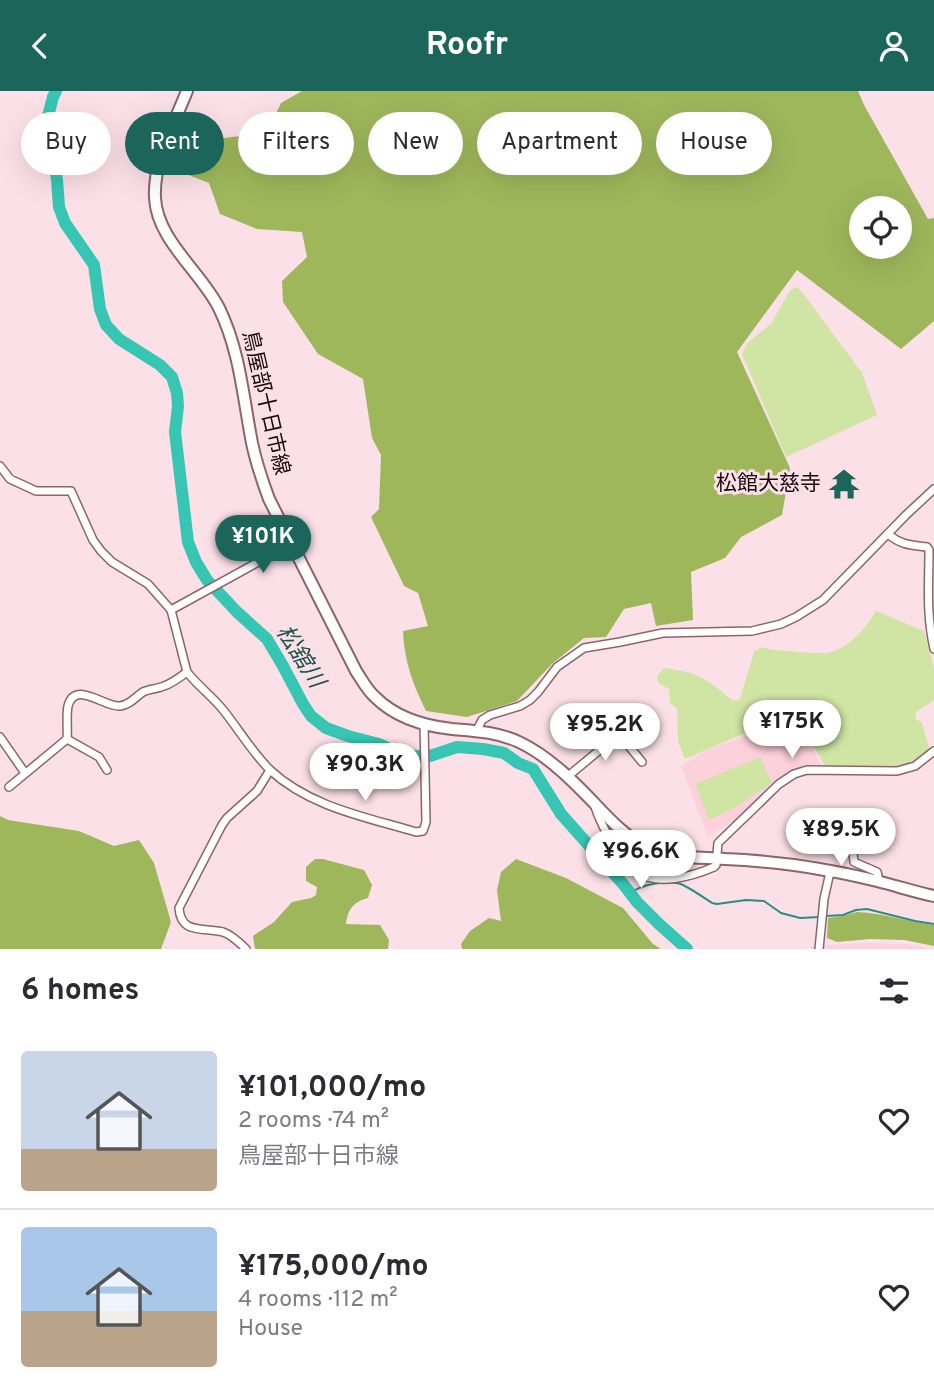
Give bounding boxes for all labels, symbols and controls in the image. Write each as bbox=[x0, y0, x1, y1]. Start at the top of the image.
text: Roofr bbox=[426, 26, 508, 66]
icon: back bbox=[21, 27, 59, 65]
icon: person bbox=[875, 27, 913, 65]
chip: Buy bbox=[21, 112, 111, 175]
chip: Rent bbox=[125, 112, 224, 175]
chip: Filters bbox=[238, 112, 354, 175]
chip: New bbox=[368, 112, 463, 175]
chip: Apartment bbox=[477, 112, 642, 175]
chip: House bbox=[656, 112, 772, 175]
map controls bbox=[849, 196, 912, 259]
button: locate bbox=[849, 196, 912, 259]
street label: 鳥屋部十日市線 bbox=[235, 328, 295, 478]
temple icon: 松館大慈寺 bbox=[827, 467, 861, 501]
place label: 松館大慈寺 bbox=[716, 471, 821, 498]
pin: ¥101K bbox=[214, 515, 312, 575]
text: ¥101K bbox=[231, 523, 295, 552]
water label: 松舘川 bbox=[268, 620, 331, 696]
pin: ¥175K bbox=[743, 701, 841, 760]
pin: ¥95.2K bbox=[548, 703, 662, 763]
text: ¥175K bbox=[759, 708, 825, 737]
text: ¥95.2K bbox=[566, 711, 644, 740]
pin: ¥90.3K bbox=[308, 743, 422, 803]
text: ¥90.3K bbox=[326, 751, 404, 780]
pin: ¥89.5K bbox=[784, 809, 898, 868]
text: ¥89.5K bbox=[802, 816, 880, 845]
pin: ¥96.6K bbox=[584, 831, 698, 890]
text: ¥96.6K bbox=[602, 838, 680, 867]
icon: filters bbox=[875, 972, 913, 1010]
text: 6 homes bbox=[21, 973, 139, 1010]
text: ¥101,000/mo bbox=[238, 1070, 426, 1107]
icon: home bbox=[77, 1079, 161, 1163]
icon: heart bbox=[875, 1102, 913, 1140]
text: 2 rooms · 74 m² bbox=[238, 1107, 389, 1136]
text: 鳥屋部十日市線 bbox=[238, 1143, 399, 1172]
text: ¥175,000/mo bbox=[238, 1249, 429, 1286]
icon: home bbox=[77, 1255, 161, 1339]
icon: heart bbox=[875, 1278, 913, 1316]
text: 4 rooms · 112 m² bbox=[238, 1286, 398, 1315]
text: House bbox=[238, 1315, 303, 1344]

